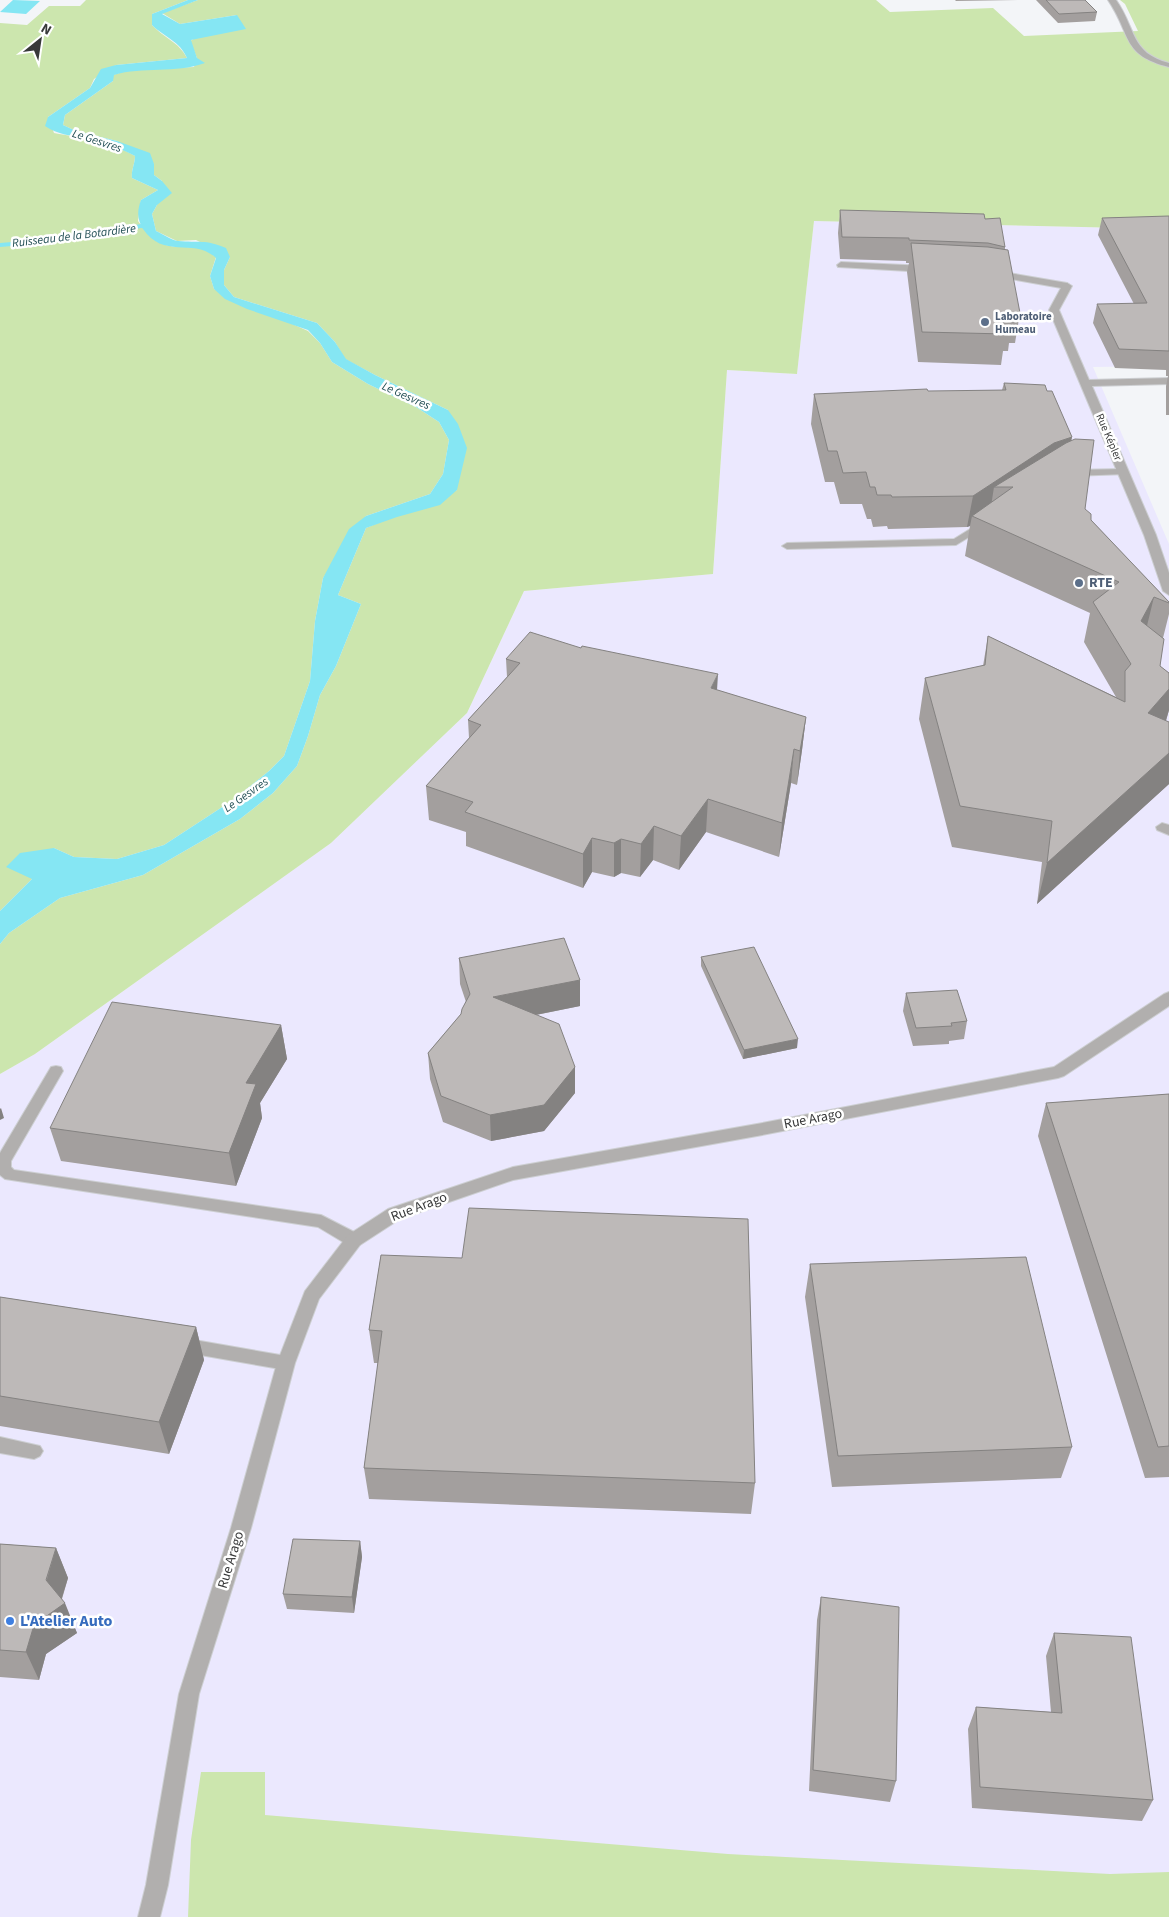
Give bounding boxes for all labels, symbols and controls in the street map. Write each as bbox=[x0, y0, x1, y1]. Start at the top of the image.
north arrow bbox=[15, 15, 65, 65]
text: N bbox=[37, 19, 55, 41]
water label: Le Gesvres bbox=[70, 125, 124, 157]
water label: Ruisseau de la Botardière bbox=[11, 220, 137, 252]
place label: Laboratoire Humeau bbox=[995, 309, 1052, 337]
marker: Laboratoire Humeau bbox=[979, 316, 991, 328]
water label: Le Gesvres bbox=[379, 378, 433, 414]
street label: Rue Képler bbox=[1092, 411, 1126, 463]
place label: RTE bbox=[1089, 573, 1113, 593]
marker: RTE bbox=[1073, 577, 1085, 589]
water label: Le Gesvres bbox=[220, 773, 272, 817]
street label: Rue Arago bbox=[782, 1104, 844, 1134]
street label: Rue Arago bbox=[388, 1187, 450, 1227]
street label: Rue Arago bbox=[213, 1529, 249, 1591]
place label: L'Atelier Auto bbox=[20, 1610, 113, 1632]
marker: L'Atelier Auto bbox=[4, 1615, 16, 1627]

